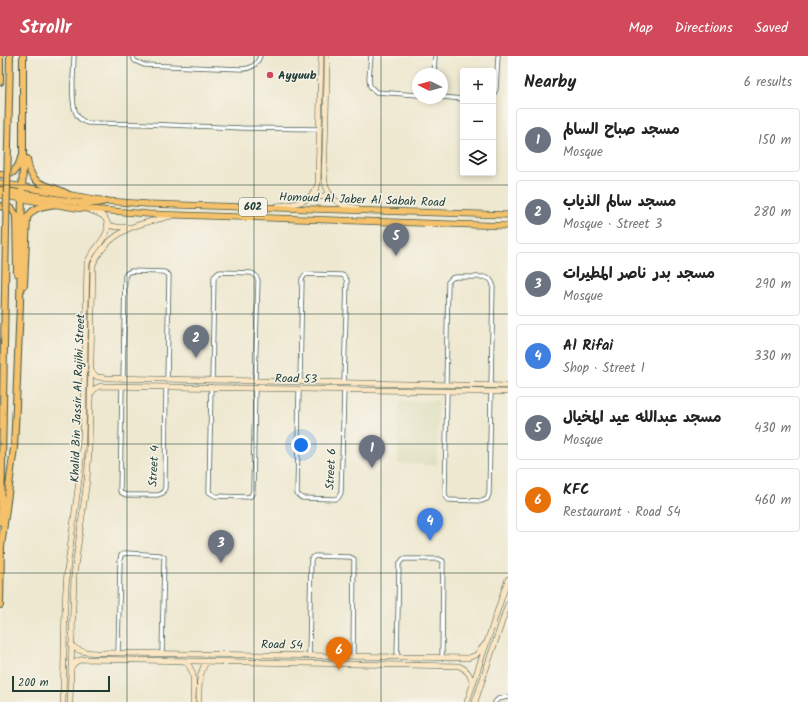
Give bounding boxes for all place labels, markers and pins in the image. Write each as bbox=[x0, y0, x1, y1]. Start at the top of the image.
place label: Ayyuub bbox=[278, 66, 317, 85]
marker: Ayyuub bbox=[265, 70, 275, 80]
pin: 5 bbox=[383, 223, 409, 256]
pin: 2 bbox=[183, 325, 209, 358]
pin: 1 bbox=[359, 435, 385, 468]
pin: 4 bbox=[417, 508, 443, 541]
pin: 3 bbox=[208, 530, 234, 563]
pin: 6 bbox=[326, 637, 352, 670]

